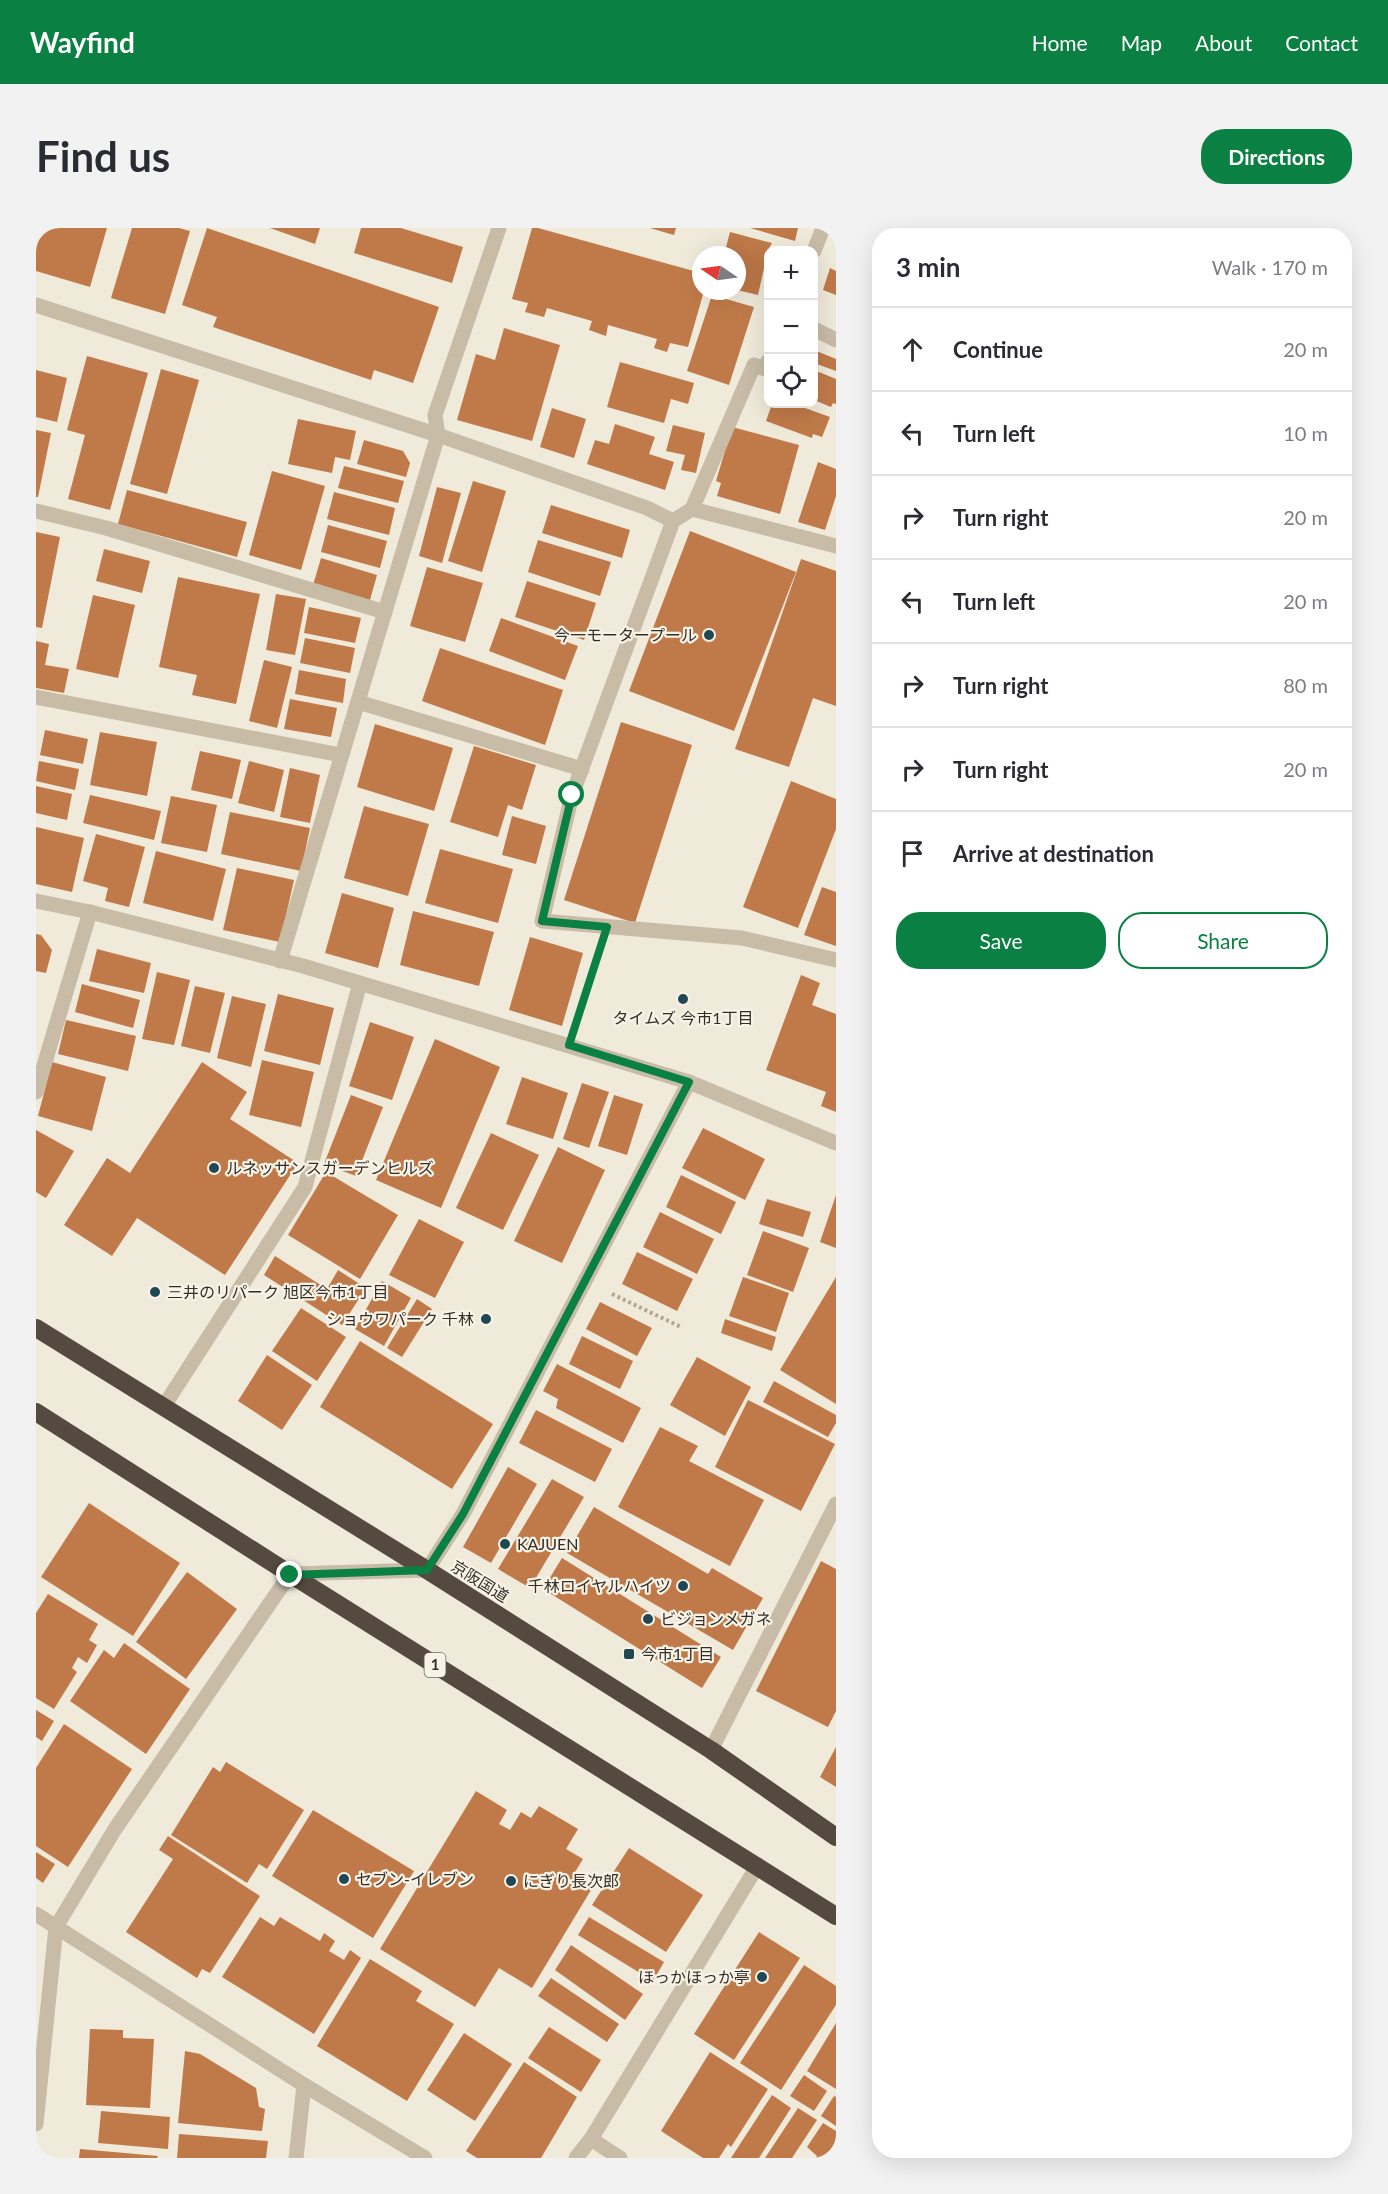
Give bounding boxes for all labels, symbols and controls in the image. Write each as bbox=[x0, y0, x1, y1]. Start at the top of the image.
text: Wayfind bbox=[30, 25, 135, 59]
text: Home bbox=[1032, 30, 1088, 55]
text: Map bbox=[1121, 30, 1162, 55]
text: About bbox=[1195, 30, 1252, 55]
text: Contact bbox=[1285, 30, 1358, 55]
button: Directions bbox=[1201, 129, 1352, 184]
text: Find us bbox=[36, 131, 170, 181]
north arrow bbox=[692, 246, 746, 300]
map controls bbox=[764, 246, 818, 408]
button: + bbox=[764, 246, 818, 300]
text: 3 min bbox=[896, 251, 960, 283]
text: Walk · 170 m bbox=[1212, 255, 1328, 279]
button: − bbox=[764, 300, 818, 354]
icon: ahead bbox=[896, 333, 929, 366]
text: Continue bbox=[953, 336, 1043, 363]
text: 20 m bbox=[1283, 337, 1328, 361]
button: locate bbox=[764, 354, 818, 408]
icon: left bbox=[896, 417, 929, 450]
text: Turn left bbox=[953, 420, 1035, 447]
text: 10 m bbox=[1283, 421, 1328, 445]
icon: right bbox=[896, 501, 929, 534]
text: Turn right bbox=[953, 504, 1048, 531]
text: 20 m bbox=[1283, 505, 1328, 529]
icon: left bbox=[896, 585, 929, 618]
text: Turn left bbox=[953, 588, 1035, 615]
text: 20 m bbox=[1283, 589, 1328, 613]
place label: 今一モータープール bbox=[554, 625, 697, 644]
marker: 今一モータープール bbox=[702, 628, 716, 642]
icon: right bbox=[896, 669, 929, 702]
text: Turn right bbox=[953, 672, 1048, 699]
text: 80 m bbox=[1283, 673, 1328, 697]
icon: right bbox=[896, 753, 929, 786]
text: Turn right bbox=[953, 756, 1048, 783]
text: 20 m bbox=[1283, 757, 1328, 781]
route start bbox=[558, 781, 584, 807]
icon: arrive bbox=[896, 837, 929, 870]
text: Arrive at destination bbox=[953, 840, 1154, 867]
button: Save bbox=[896, 912, 1106, 969]
button: Share bbox=[1118, 912, 1328, 969]
marker: タイムズ 今市1丁目 bbox=[676, 992, 690, 1006]
place label: タイムズ 今市1丁目 bbox=[612, 1008, 754, 1027]
place label: ルネッサンスガーデンヒルズ bbox=[226, 1158, 434, 1177]
marker: ルネッサンスガーデンヒルズ bbox=[207, 1161, 221, 1175]
place label: 三井のリパーク 旭区今市1丁目 bbox=[167, 1282, 388, 1301]
marker: 三井のリパーク 旭区今市1丁目 bbox=[148, 1285, 162, 1299]
place label: ショウワパーク 千林 bbox=[326, 1309, 474, 1328]
marker: ショウワパーク 千林 bbox=[479, 1312, 493, 1326]
place label: KAJUEN bbox=[517, 1534, 578, 1553]
marker: KAJUEN bbox=[498, 1537, 512, 1551]
street label: 京阪国道 bbox=[448, 1556, 512, 1606]
route end bbox=[276, 1561, 302, 1587]
place label: 千林ロイヤルハイツ bbox=[528, 1576, 671, 1595]
marker: 千林ロイヤルハイツ bbox=[676, 1579, 690, 1593]
place label: ビジョンメガネ bbox=[660, 1609, 772, 1628]
marker: ビジョンメガネ bbox=[641, 1612, 655, 1626]
place label: 今市1丁目 bbox=[641, 1644, 714, 1663]
marker: 今市1丁目 bbox=[622, 1647, 636, 1661]
road number: 1 bbox=[424, 1653, 446, 1677]
place label: セブン-イレブン bbox=[356, 1869, 474, 1888]
place label: にぎり長次郎 bbox=[523, 1871, 619, 1890]
marker: セブン-イレブン bbox=[337, 1872, 351, 1886]
marker: にぎり長次郎 bbox=[504, 1874, 518, 1888]
place label: ほっかほっか亭 bbox=[638, 1967, 750, 1986]
marker: ほっかほっか亭 bbox=[755, 1970, 769, 1984]

